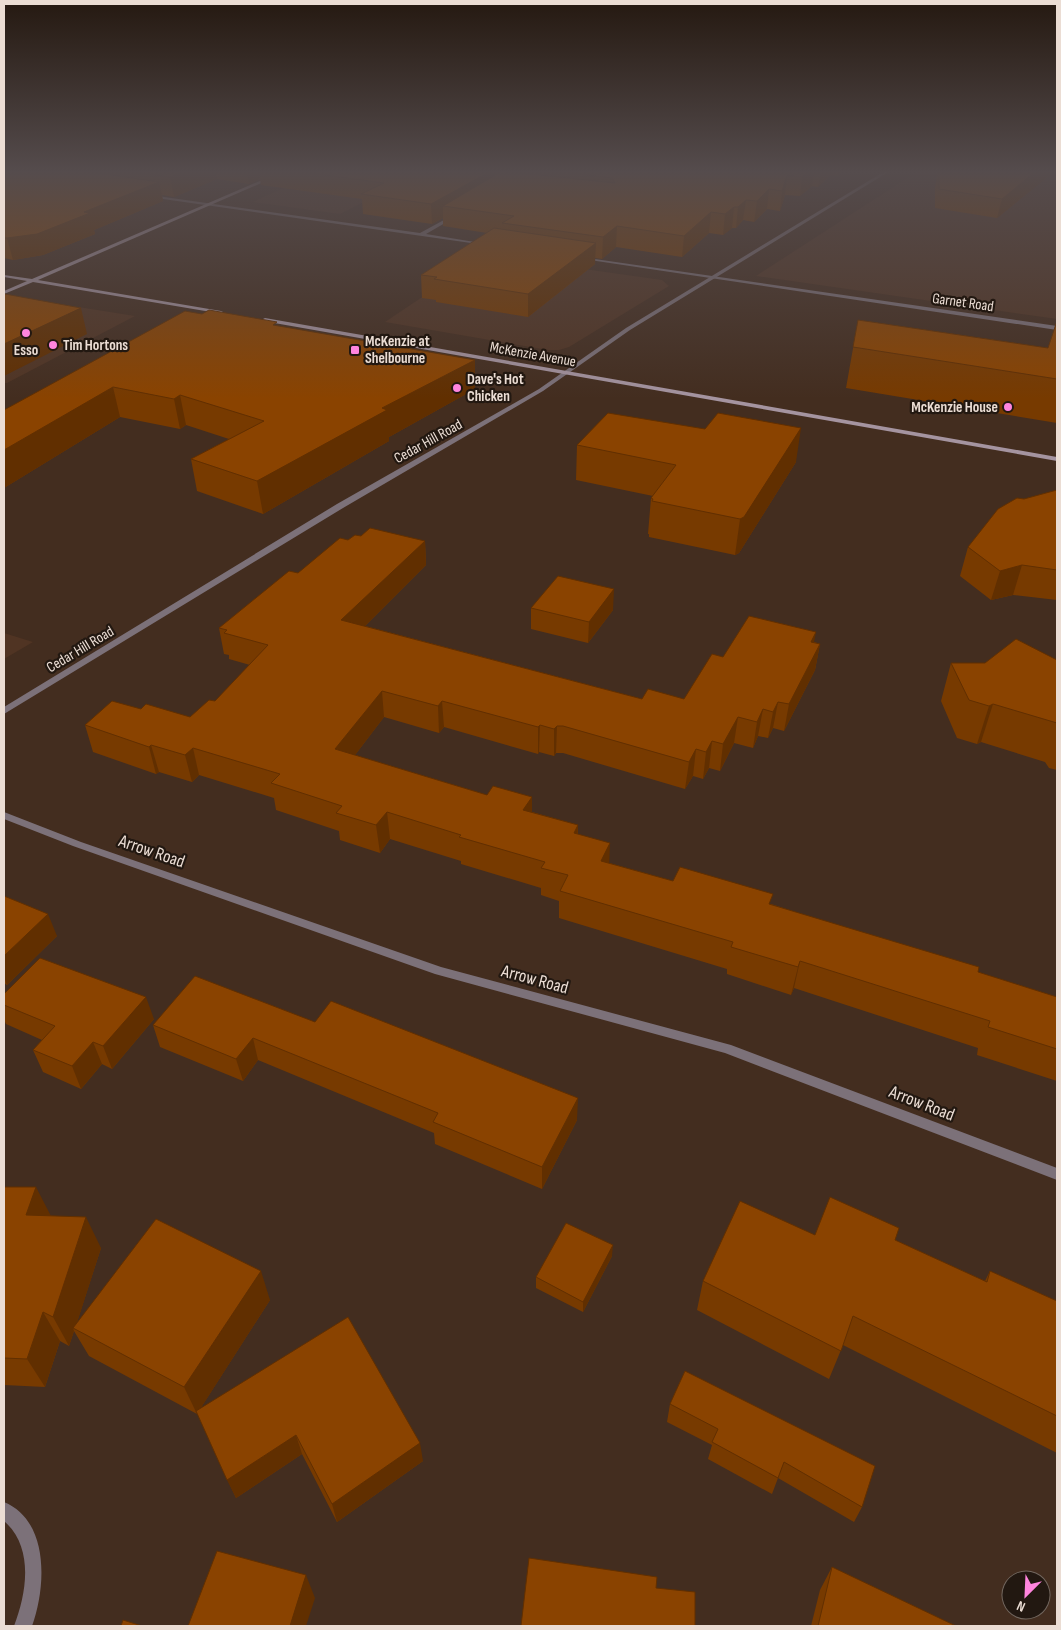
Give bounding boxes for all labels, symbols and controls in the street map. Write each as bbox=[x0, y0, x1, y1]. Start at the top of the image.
street label: Garnet Road bbox=[931, 289, 995, 316]
marker: Esso bbox=[20, 327, 32, 339]
place label: McKenzie at Shelbourne bbox=[365, 332, 430, 368]
place label: Tim Hortons bbox=[63, 336, 128, 355]
street label: McKenzie Avenue bbox=[488, 338, 577, 371]
marker: Tim Hortons bbox=[47, 339, 59, 351]
place label: Esso bbox=[14, 341, 38, 360]
marker: McKenzie at Shelbourne bbox=[349, 344, 361, 356]
place label: Dave's Hot Chicken bbox=[467, 370, 524, 406]
marker: Dave's Hot Chicken bbox=[451, 382, 463, 394]
place label: McKenzie House bbox=[911, 398, 998, 417]
marker: McKenzie House bbox=[1002, 401, 1014, 413]
street label: Cedar Hill Road bbox=[391, 415, 466, 468]
street label: Cedar Hill Road bbox=[43, 622, 117, 677]
street label: Arrow Road bbox=[115, 830, 188, 873]
street label: Arrow Road bbox=[498, 960, 571, 998]
street label: Arrow Road bbox=[885, 1081, 958, 1126]
north arrow bbox=[1001, 1570, 1051, 1620]
text: N bbox=[1014, 1597, 1028, 1616]

